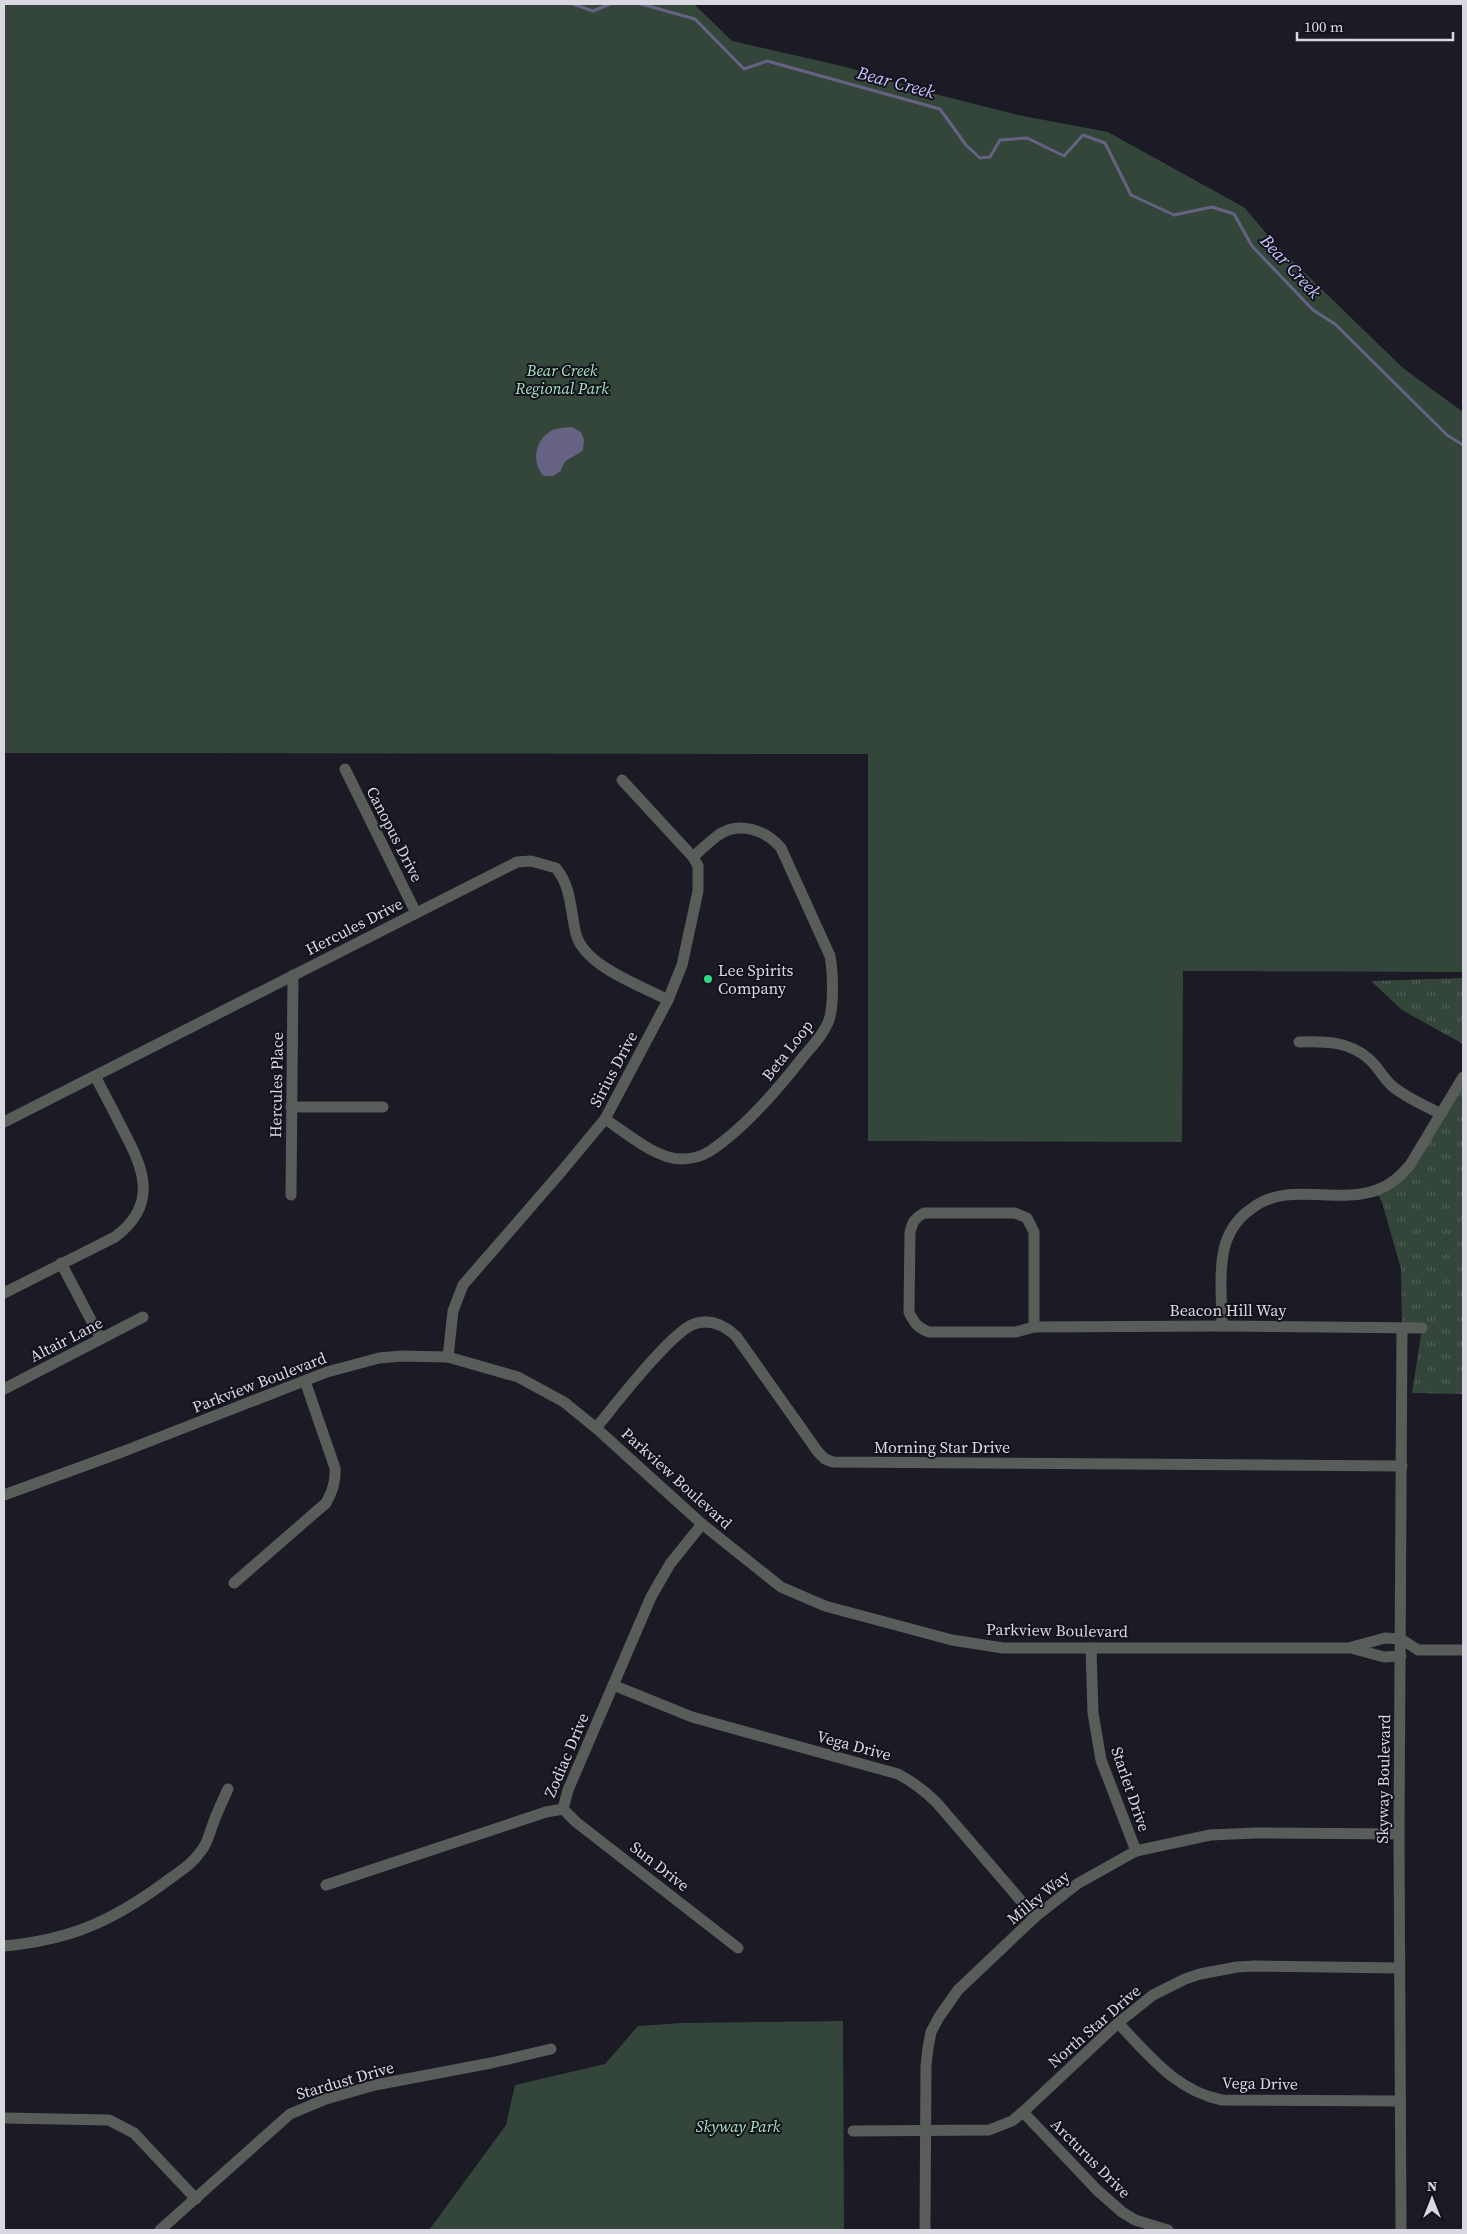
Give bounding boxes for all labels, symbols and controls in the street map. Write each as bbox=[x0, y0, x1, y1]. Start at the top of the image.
scale bar bbox=[1297, 10, 1453, 42]
text: 100 m bbox=[1304, 16, 1344, 37]
water label: Bear Creek bbox=[853, 59, 938, 104]
water label: Bear Creek bbox=[1254, 228, 1328, 304]
park label: Bear Creek Regional Park bbox=[514, 359, 609, 399]
street label: Canopus Drive bbox=[362, 783, 428, 885]
street label: Hercules Drive bbox=[302, 892, 406, 960]
place label: Lee Spirits Company bbox=[718, 959, 793, 999]
marker: Lee Spirits Company bbox=[702, 973, 714, 985]
street label: Beta Loop bbox=[756, 1015, 818, 1085]
street label: Sirius Drive bbox=[584, 1027, 642, 1111]
street label: Hercules Place bbox=[264, 1032, 288, 1138]
street label: Beacon Hill Way bbox=[1170, 1299, 1287, 1321]
street label: Altair Lane bbox=[26, 1311, 106, 1367]
street label: Parkview Boulevard bbox=[189, 1346, 329, 1418]
street label: Parkview Boulevard bbox=[617, 1422, 737, 1534]
street label: Morning Star Drive bbox=[874, 1436, 1010, 1458]
street label: Parkview Boulevard bbox=[986, 1618, 1128, 1642]
street label: Zodiac Drive bbox=[538, 1709, 594, 1801]
street label: Skyway Boulevard bbox=[1371, 1714, 1395, 1844]
street label: Vega Drive bbox=[814, 1725, 894, 1765]
street label: Starlet Drive bbox=[1106, 1744, 1156, 1834]
street label: Sun Drive bbox=[626, 1836, 694, 1896]
street label: Milky Way bbox=[1002, 1864, 1075, 1929]
street label: North Star Drive bbox=[1043, 1980, 1145, 2072]
street label: Stardust Drive bbox=[294, 2056, 396, 2104]
street label: Vega Drive bbox=[1222, 2071, 1298, 2095]
street label: Arcturus Drive bbox=[1046, 2113, 1136, 2203]
park label: Skyway Park bbox=[696, 2115, 781, 2137]
north arrow bbox=[1407, 2174, 1457, 2224]
text: N bbox=[1427, 2176, 1437, 2196]

